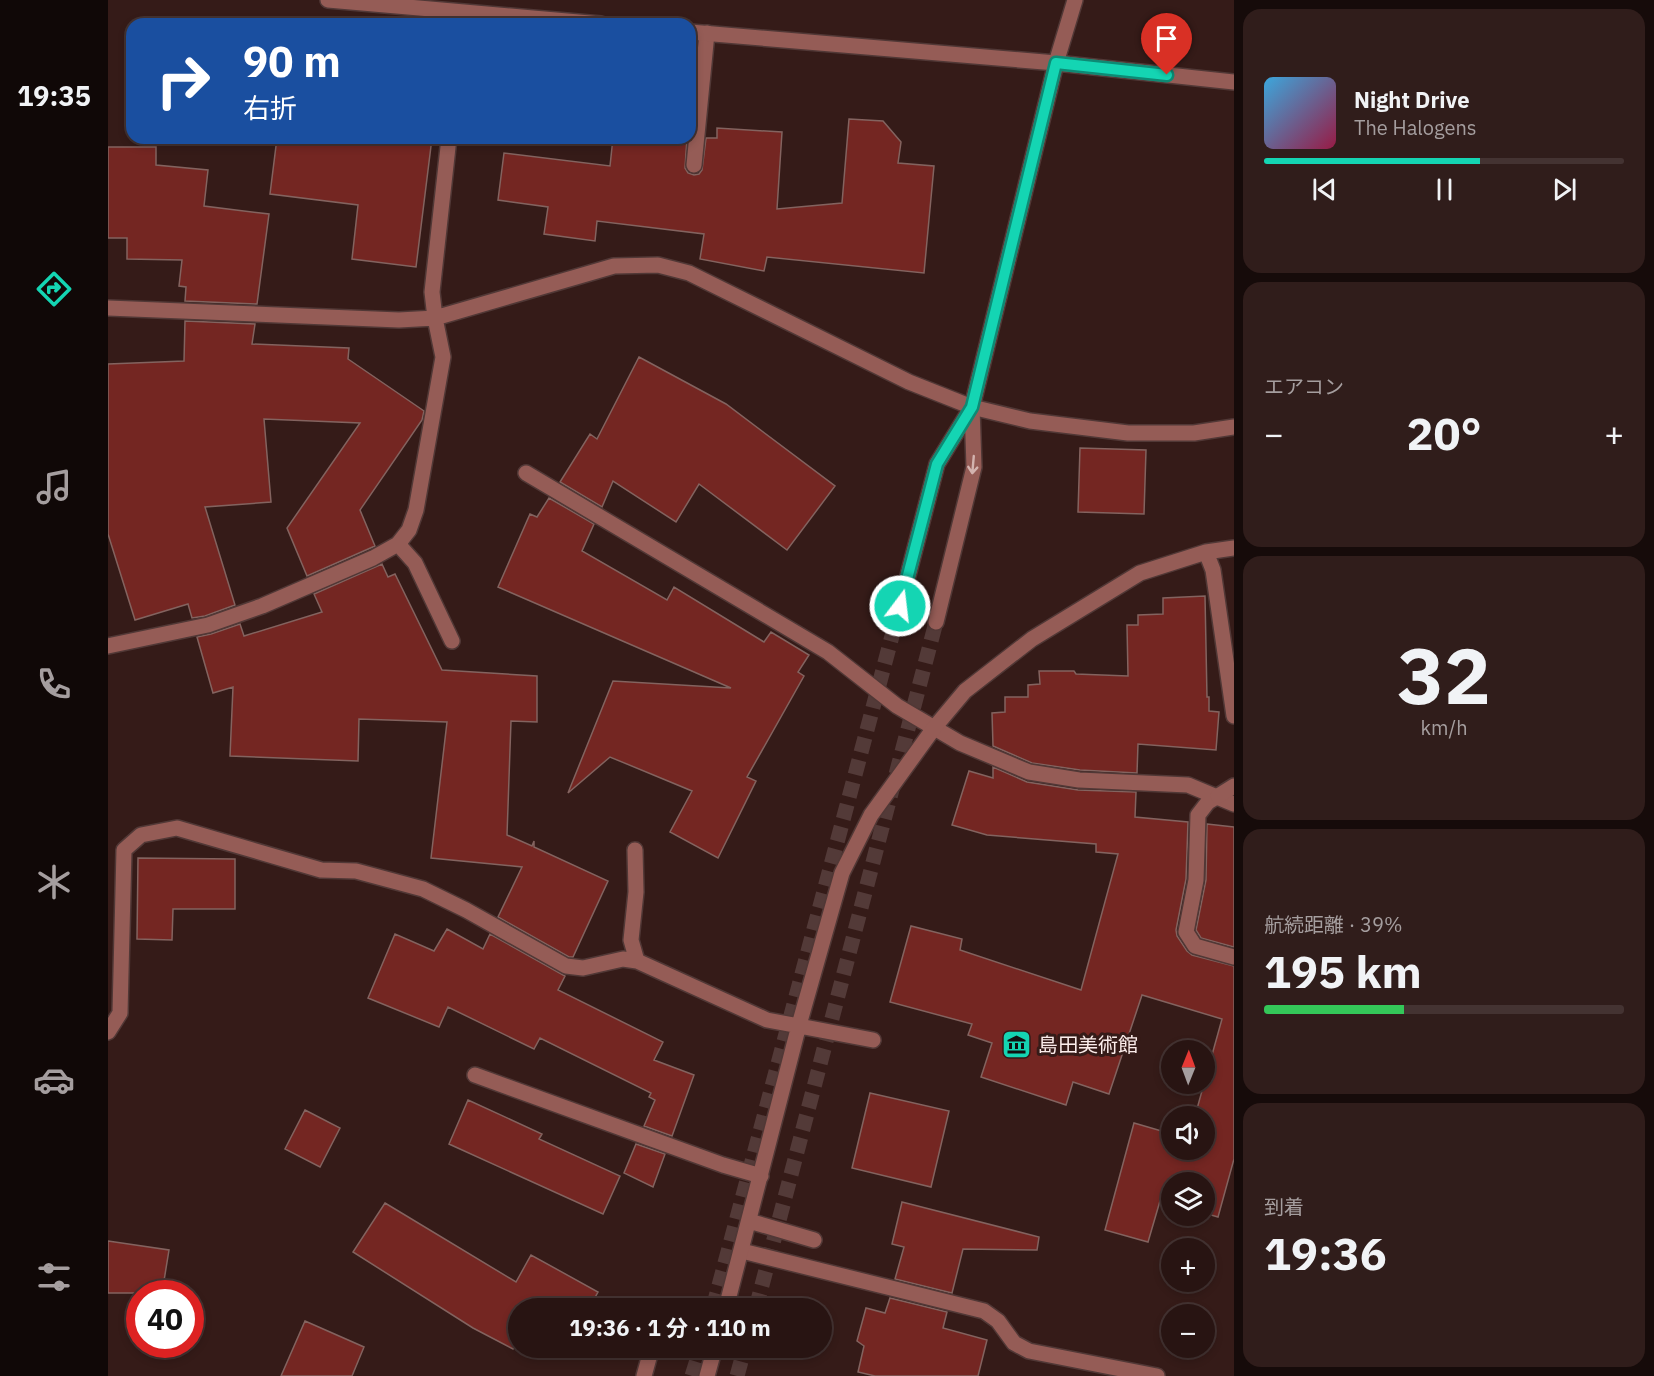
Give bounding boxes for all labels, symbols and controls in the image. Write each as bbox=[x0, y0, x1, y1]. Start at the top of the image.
pin bbox=[1141, 13, 1192, 75]
icon: arrive bbox=[1150, 22, 1183, 55]
text: 90 m bbox=[243, 34, 341, 89]
icon: right bbox=[144, 42, 222, 120]
text: 19:35 bbox=[17, 78, 91, 113]
text: Night Drive bbox=[1354, 85, 1470, 114]
text: 右折 bbox=[243, 90, 297, 125]
text: The Halogens bbox=[1354, 114, 1476, 141]
icon: previous bbox=[1308, 173, 1341, 206]
icon: pause bbox=[1428, 173, 1461, 206]
icon: next bbox=[1548, 173, 1581, 206]
icon: directions bbox=[33, 268, 75, 310]
text: エアコン bbox=[1264, 373, 1344, 400]
text: 20° bbox=[1406, 404, 1482, 462]
text: − bbox=[1264, 412, 1284, 455]
text: + bbox=[1604, 412, 1624, 455]
one-way arrow bbox=[967, 455, 978, 475]
icon: music bbox=[33, 466, 75, 508]
position arrow bbox=[868, 574, 932, 638]
text: 32 bbox=[1397, 624, 1491, 725]
icon: phone bbox=[33, 663, 75, 705]
text: km/h bbox=[1420, 714, 1468, 741]
icon: climate bbox=[33, 861, 75, 903]
text: 航続距離 · 39% bbox=[1264, 911, 1403, 938]
text: 195 km bbox=[1264, 942, 1422, 1000]
museum icon: 島田美術館 bbox=[1001, 1029, 1033, 1061]
place label: 島田美術館 bbox=[1038, 1031, 1138, 1058]
north arrow bbox=[1161, 1040, 1215, 1094]
map controls bbox=[1161, 1040, 1215, 1358]
icon: car bbox=[33, 1059, 75, 1101]
button: sound bbox=[1161, 1106, 1215, 1160]
button: layers bbox=[1161, 1172, 1215, 1226]
text: 到着 bbox=[1264, 1193, 1304, 1220]
text: 19:36 bbox=[1264, 1224, 1387, 1282]
button: + bbox=[1161, 1238, 1215, 1292]
icon: filters bbox=[33, 1256, 75, 1298]
speed limit sign: 40 bbox=[126, 1280, 204, 1358]
button: − bbox=[1161, 1304, 1215, 1358]
text: 19:36 · 1 分 · 110 m bbox=[569, 1313, 771, 1342]

